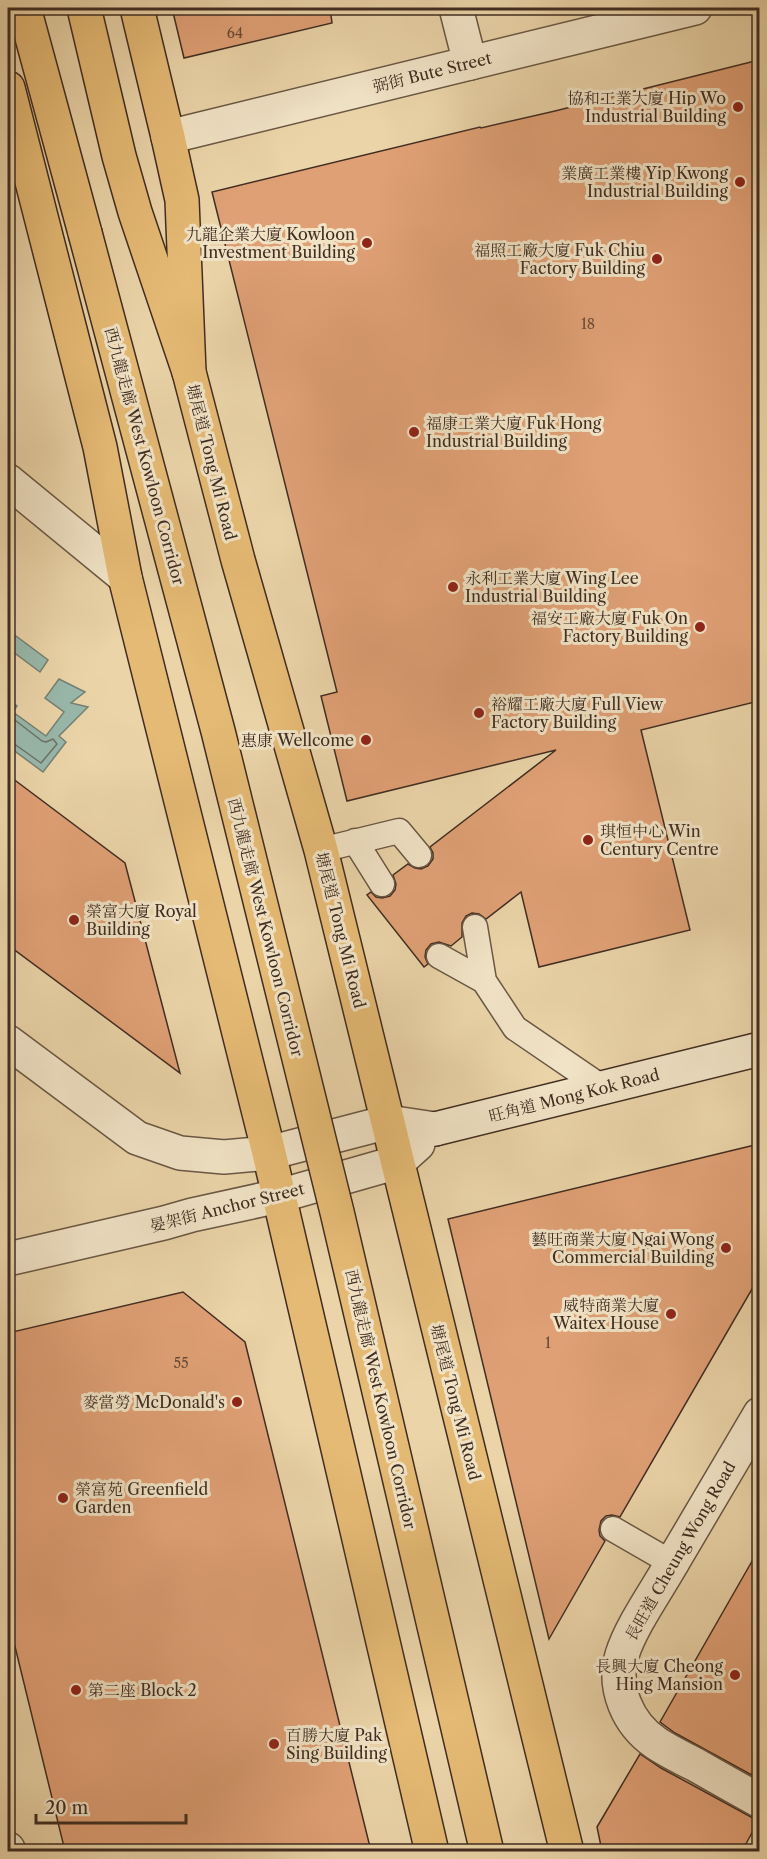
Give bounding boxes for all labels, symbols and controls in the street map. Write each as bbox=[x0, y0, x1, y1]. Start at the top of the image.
house number: 64 bbox=[227, 24, 243, 42]
street label: 弼街 Bute Street bbox=[371, 48, 494, 96]
place label: 協和工業大廈 Hip Wo Industrial Building bbox=[568, 88, 727, 126]
marker: 協和工業大廈 Hip Wo Industrial Building bbox=[731, 100, 745, 114]
place label: 業廣工業樓 Yip Kwong Industrial Building bbox=[561, 163, 729, 201]
marker: 業廣工業樓 Yip Kwong Industrial Building bbox=[733, 175, 747, 189]
place label: 九龍企業大廈 Kowloon Investment Building bbox=[186, 224, 356, 262]
marker: 九龍企業大廈 Kowloon Investment Building bbox=[360, 236, 374, 250]
place label: 福照工廠大廈 Fuk Chiu Factory Building bbox=[474, 240, 646, 278]
marker: 福照工廠大廈 Fuk Chiu Factory Building bbox=[650, 252, 664, 266]
house number: 18 bbox=[581, 315, 595, 333]
street label: 西九龍走廊 West Kowloon Corridor bbox=[101, 325, 189, 587]
street label: 塘尾道 Tong Mi Road bbox=[183, 382, 241, 542]
place label: 福康工業大廈 Fuk Hong Industrial Building bbox=[426, 413, 602, 451]
marker: 福康工業大廈 Fuk Hong Industrial Building bbox=[407, 425, 421, 439]
place label: 永利工業大廈 Wing Lee Industrial Building bbox=[465, 568, 639, 606]
marker: 永利工業大廈 Wing Lee Industrial Building bbox=[446, 580, 460, 594]
place label: 福安工廠大廈 Fuk On Factory Building bbox=[531, 608, 689, 646]
marker: 福安工廠大廈 Fuk On Factory Building bbox=[693, 620, 707, 634]
place label: 裕耀工廠大廈 Full View Factory Building bbox=[491, 694, 664, 732]
marker: 裕耀工廠大廈 Full View Factory Building bbox=[472, 706, 486, 720]
place label: 惠康 Wellcome bbox=[241, 730, 354, 750]
marker: 惠康 Wellcome bbox=[359, 733, 373, 747]
street label: 西九龍走廊 West Kowloon Corridor bbox=[224, 796, 308, 1059]
place label: 琪恒中心 Win Century Centre bbox=[600, 821, 719, 859]
marker: 琪恒中心 Win Century Centre bbox=[581, 833, 595, 847]
street label: 塘尾道 Tong Mi Road bbox=[312, 850, 370, 1010]
place label: 榮富大廈 Royal Building bbox=[86, 901, 197, 939]
marker: 榮富大廈 Royal Building bbox=[67, 913, 81, 927]
street label: 旺角道 Mong Kok Road bbox=[487, 1064, 662, 1126]
street label: 晏架街 Anchor Street bbox=[148, 1178, 307, 1236]
place label: 藝旺商業大廈 Ngai Wong Commercial Building bbox=[531, 1229, 715, 1267]
marker: 藝旺商業大廈 Ngai Wong Commercial Building bbox=[719, 1241, 733, 1255]
street label: 西九龍走廊 West Kowloon Corridor bbox=[341, 1267, 421, 1531]
place label: 威特商業大廈 Waitex House bbox=[552, 1295, 659, 1333]
marker: 威特商業大廈 Waitex House bbox=[664, 1307, 678, 1321]
street label: 塘尾道 Tong Mi Road bbox=[427, 1322, 485, 1482]
house number: 1 bbox=[545, 1334, 551, 1352]
house number: 55 bbox=[173, 1354, 189, 1372]
place label: 麥當勞 McDonald's bbox=[83, 1392, 225, 1412]
marker: 麥當勞 McDonald's bbox=[230, 1395, 244, 1409]
street label: 長旺道 Cheung Wong Road bbox=[620, 1458, 740, 1644]
place label: 榮富苑 Greenfield Garden bbox=[75, 1479, 208, 1517]
marker: 榮富苑 Greenfield Garden bbox=[56, 1491, 70, 1505]
place label: 長興大廈 Cheong Hing Mansion bbox=[595, 1656, 724, 1694]
marker: 長興大廈 Cheong Hing Mansion bbox=[728, 1668, 742, 1682]
place label: 第二座 Block 2 bbox=[88, 1680, 197, 1700]
marker: 第二座 Block 2 bbox=[69, 1683, 83, 1697]
place label: 百勝大廈 Pak Sing Building bbox=[286, 1725, 387, 1763]
marker: 百勝大廈 Pak Sing Building bbox=[267, 1737, 281, 1751]
scale bar bbox=[36, 1787, 186, 1825]
text: 20 m bbox=[45, 1797, 89, 1819]

